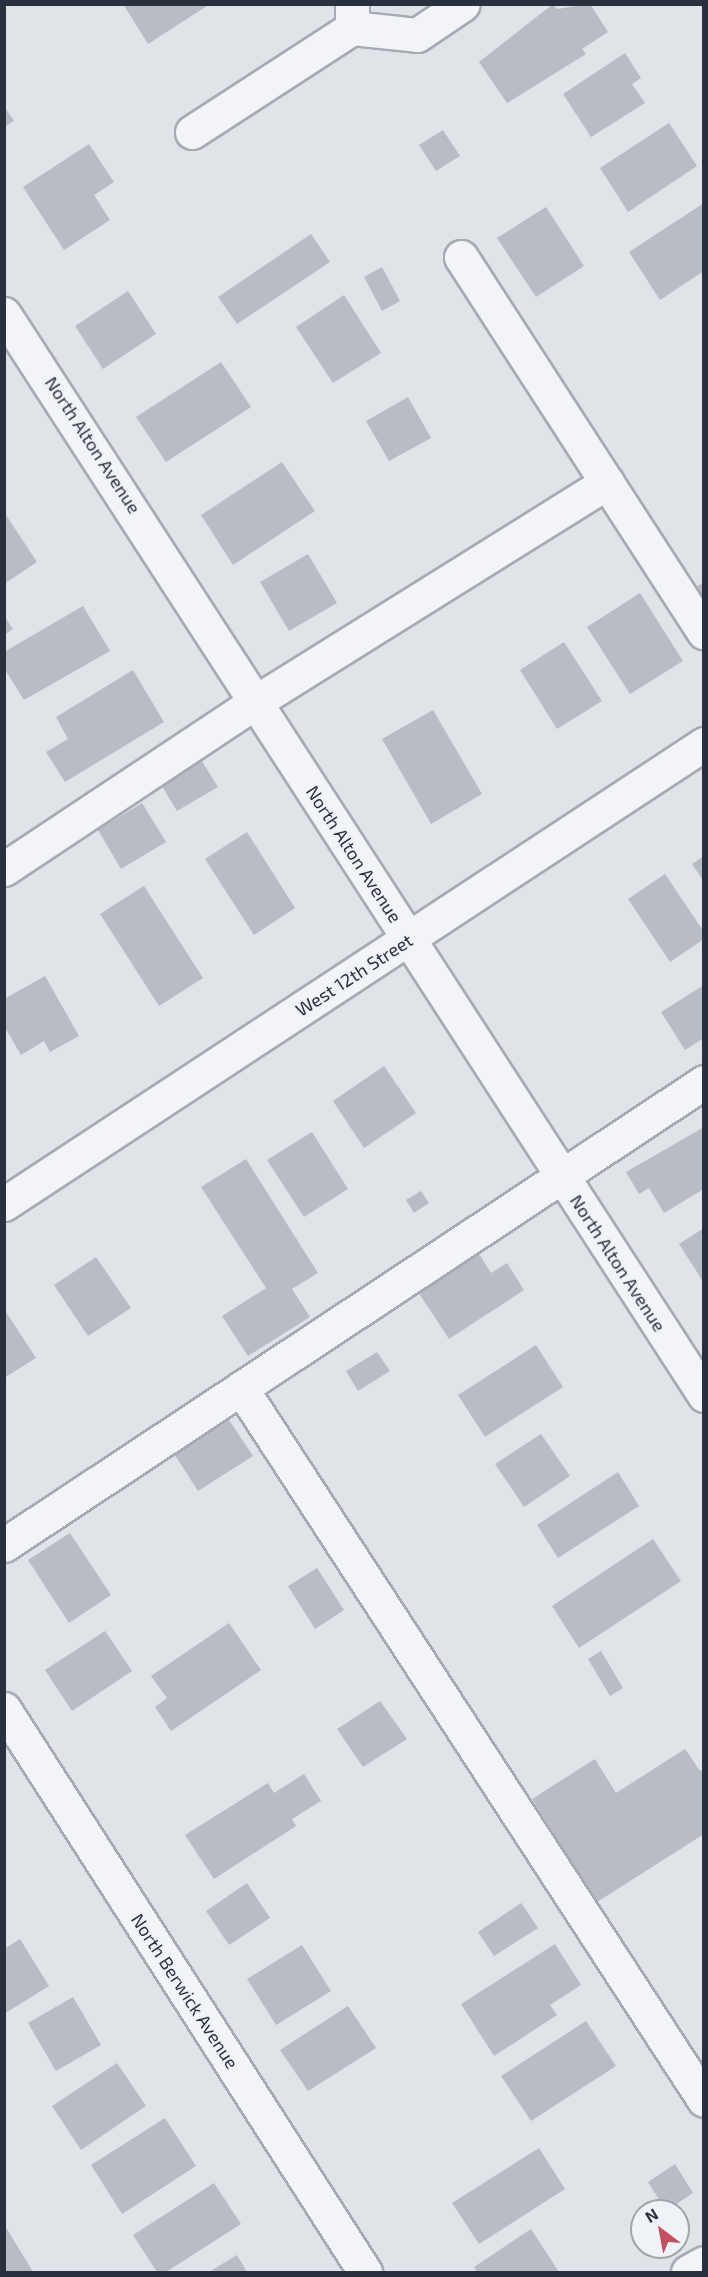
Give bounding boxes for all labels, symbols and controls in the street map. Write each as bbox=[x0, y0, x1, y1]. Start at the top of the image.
street label: North Alton Avenue bbox=[40, 372, 146, 518]
street label: North Alton Avenue bbox=[301, 781, 407, 927]
street label: West 12th Street bbox=[291, 929, 417, 1021]
street label: North Alton Avenue bbox=[565, 1190, 671, 1336]
street label: North Berwick Avenue bbox=[127, 1909, 243, 2073]
north arrow bbox=[630, 2199, 690, 2259]
text: N bbox=[641, 2204, 661, 2226]

